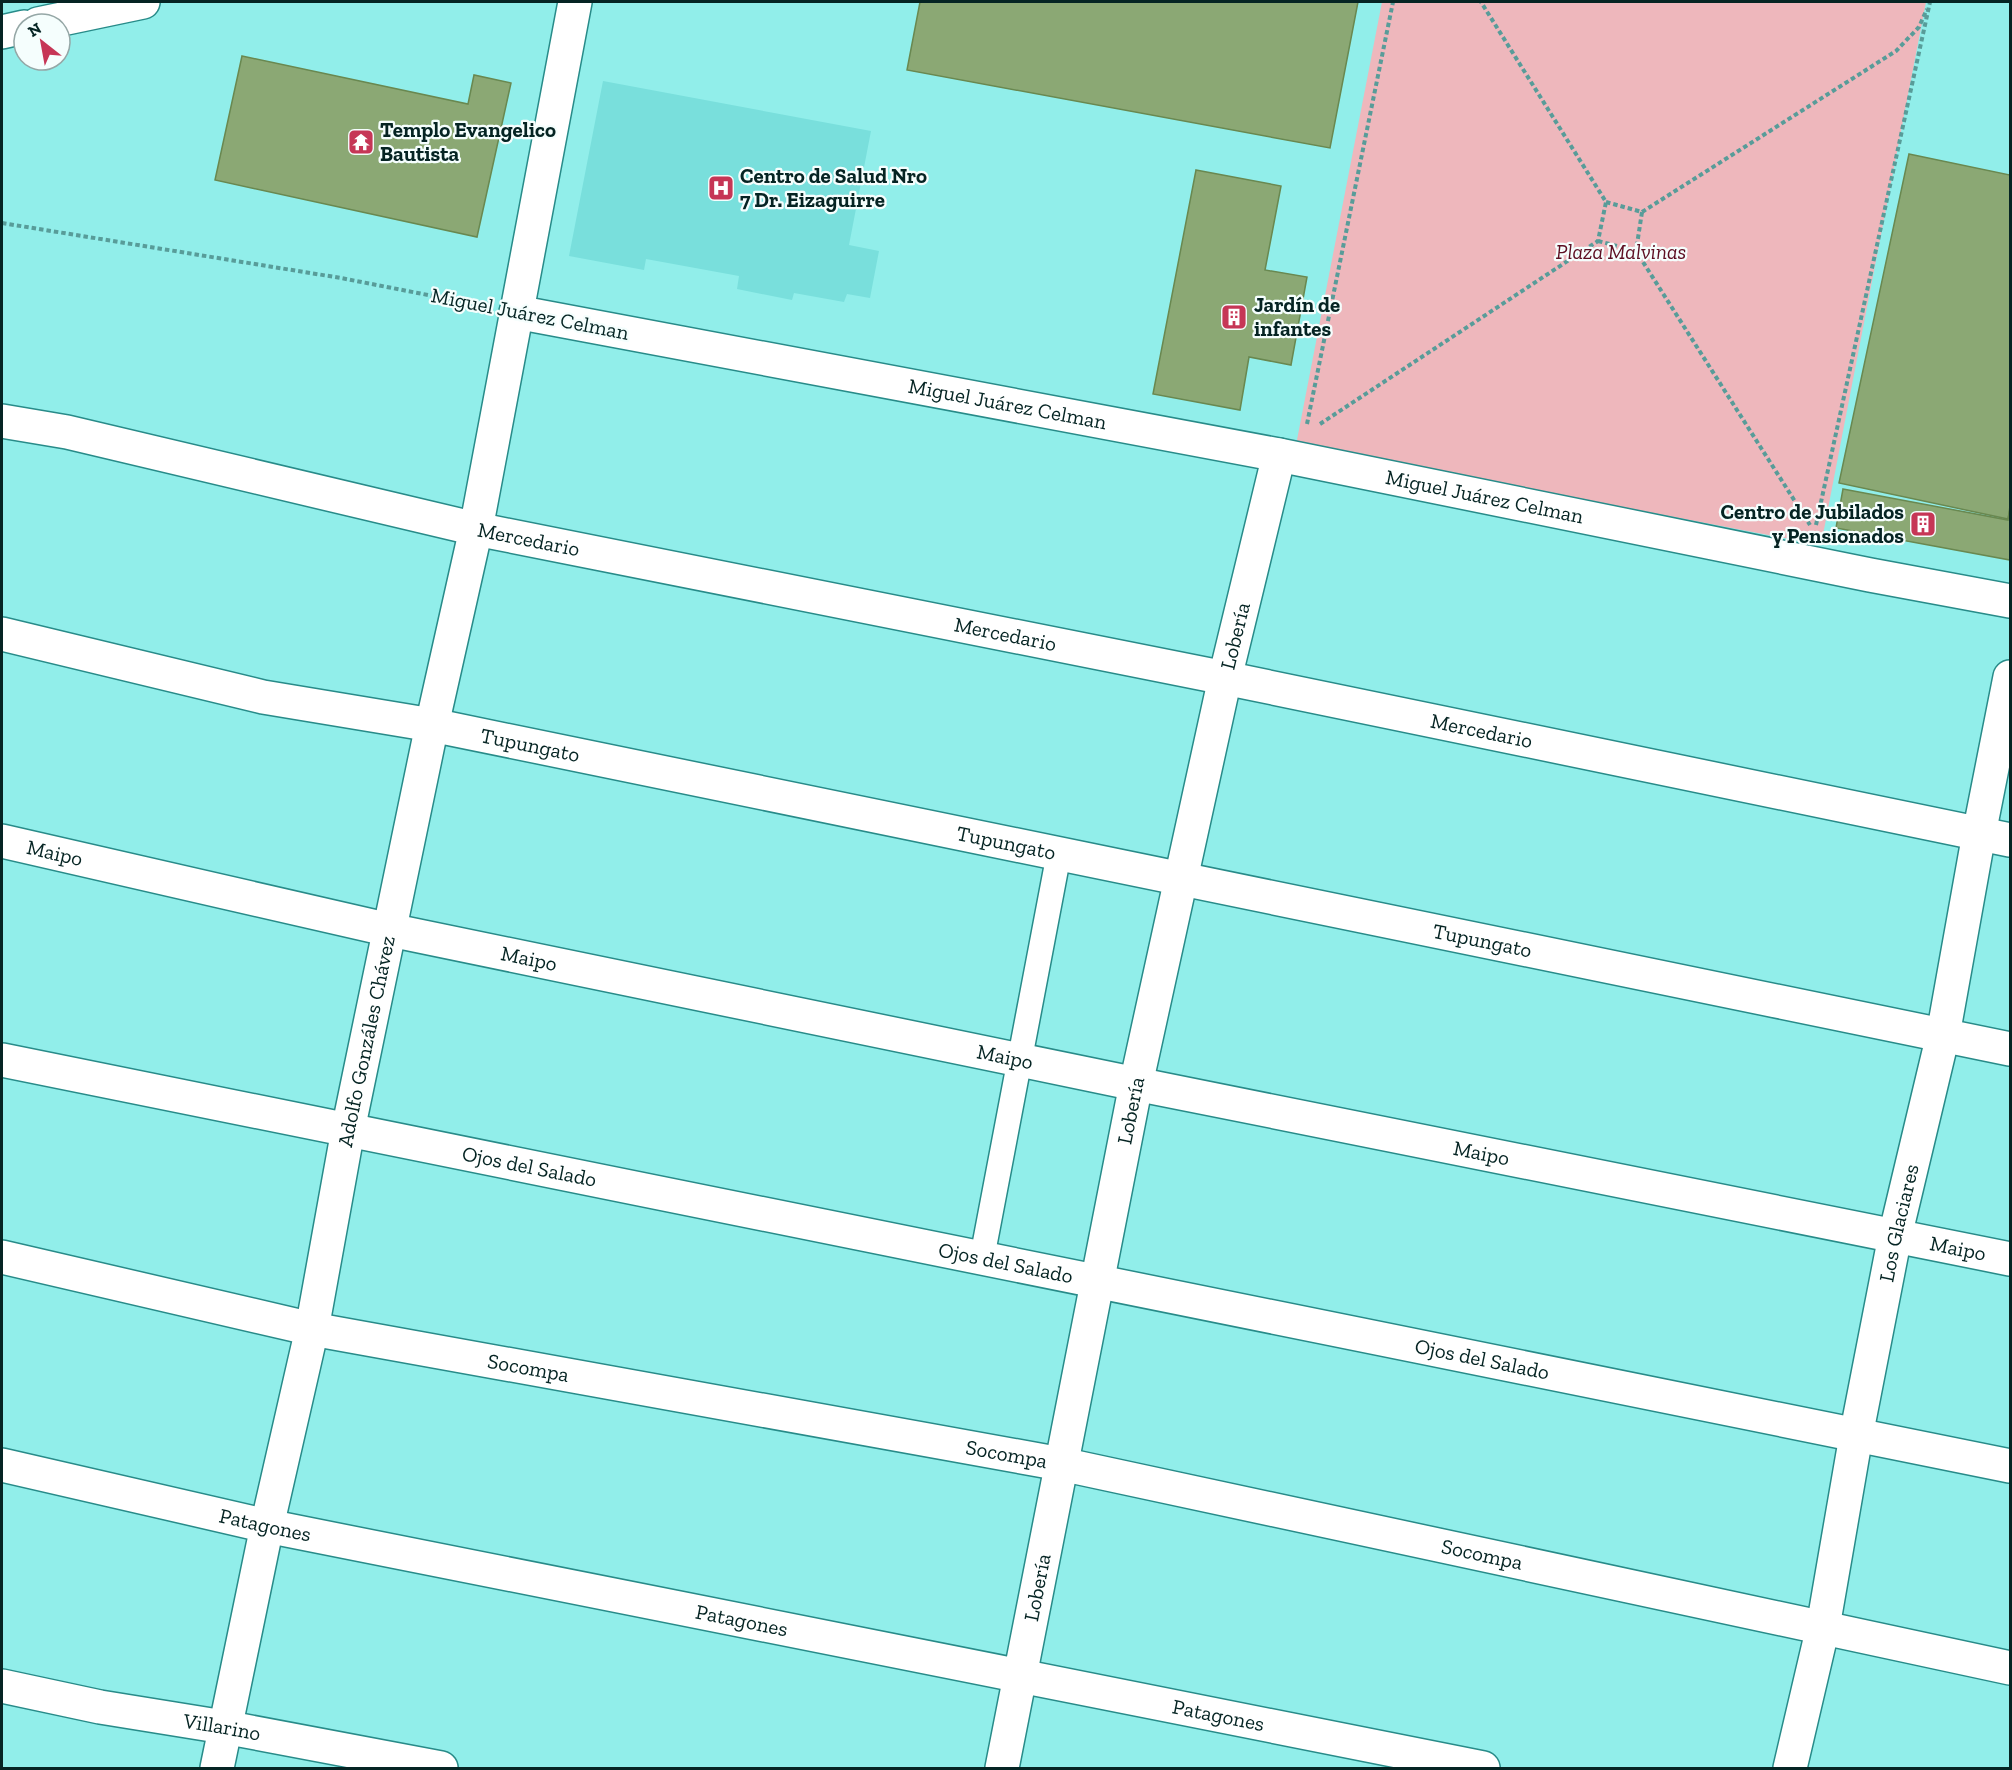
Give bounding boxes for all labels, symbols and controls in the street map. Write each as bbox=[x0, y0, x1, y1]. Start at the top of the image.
north arrow bbox=[12, 12, 72, 72]
text: N bbox=[24, 18, 45, 41]
place label: Templo Evangelico Bautista bbox=[380, 117, 556, 166]
temple icon: Templo Evangelico Bautista bbox=[346, 127, 376, 157]
place label: Centro de Salud Nro 7 Dr. Eizaguirre bbox=[740, 163, 927, 212]
hospital icon: Centro de Salud Nro 7 Dr. Eizaguirre bbox=[706, 173, 736, 203]
park label: Plaza Malvinas bbox=[1556, 239, 1686, 264]
street label: Miguel Juárez Celman bbox=[429, 282, 631, 345]
place label: Jardín de infantes bbox=[1254, 292, 1340, 341]
building icon: Jardín de infantes bbox=[1219, 302, 1249, 332]
street label: Miguel Juárez Celman bbox=[906, 373, 1109, 434]
street label: Miguel Juárez Celman bbox=[1384, 464, 1586, 529]
place label: Centro de Jubilados y Pensionados bbox=[1721, 499, 1904, 548]
building icon: Centro de Jubilados y Pensionados bbox=[1908, 509, 1938, 539]
street label: Mercedario bbox=[476, 517, 582, 561]
street label: Lobería bbox=[1215, 600, 1255, 672]
street label: Mercedario bbox=[952, 611, 1059, 656]
street label: Mercedario bbox=[1429, 708, 1535, 753]
street label: Tupungato bbox=[479, 722, 582, 767]
street label: Tupungato bbox=[955, 820, 1058, 865]
street label: Maipo bbox=[24, 834, 85, 871]
street label: Tupungato bbox=[1431, 918, 1534, 963]
street label: Adolfo Gonzáles Chávez bbox=[332, 933, 400, 1149]
street label: Maipo bbox=[499, 940, 559, 976]
street label: Maipo bbox=[975, 1038, 1035, 1074]
street label: Lobería bbox=[1111, 1074, 1149, 1146]
street label: Maipo bbox=[1451, 1135, 1512, 1170]
street label: Ojos del Salado bbox=[460, 1140, 599, 1192]
street label: Los Glaciares bbox=[1873, 1161, 1924, 1284]
street label: Maipo bbox=[1928, 1230, 1988, 1266]
street label: Ojos del Salado bbox=[936, 1237, 1075, 1288]
street label: Ojos del Salado bbox=[1413, 1333, 1552, 1385]
street label: Socompa bbox=[486, 1348, 571, 1387]
street label: Socompa bbox=[964, 1434, 1049, 1473]
street label: Patagones bbox=[217, 1502, 313, 1547]
street label: Socompa bbox=[1439, 1533, 1525, 1575]
street label: Lobería bbox=[1018, 1551, 1056, 1623]
street label: Patagones bbox=[694, 1599, 790, 1641]
street label: Patagones bbox=[1170, 1693, 1267, 1736]
street label: Villarino bbox=[181, 1708, 263, 1746]

